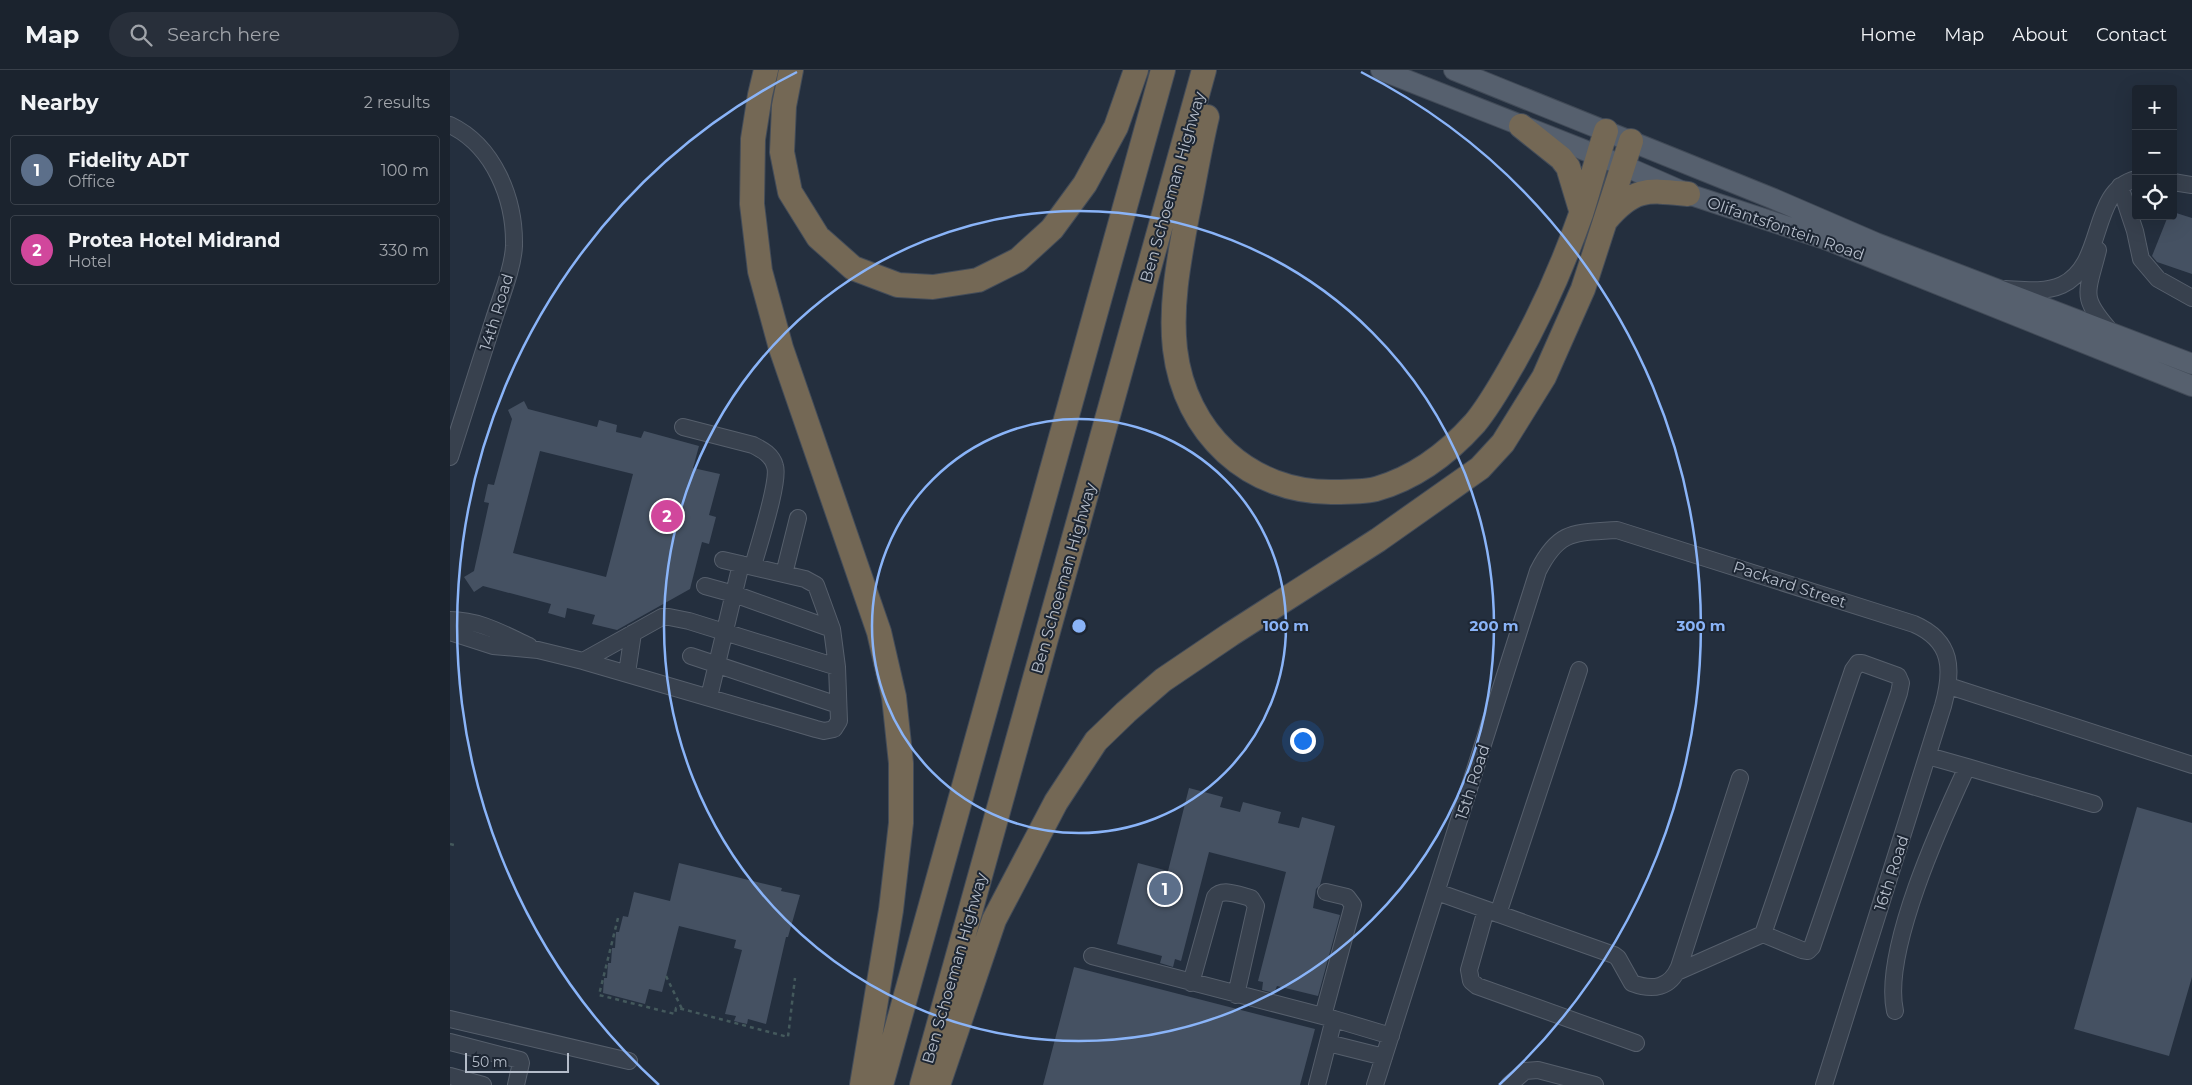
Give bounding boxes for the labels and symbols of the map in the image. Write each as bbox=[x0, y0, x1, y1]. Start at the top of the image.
street label: Ben Schoeman Highway bbox=[1136, 89, 1209, 285]
street label: Olifantsfontein Road bbox=[1705, 193, 1867, 264]
street label: 14th Road bbox=[476, 271, 517, 353]
street label: Ben Schoeman Highway bbox=[1027, 480, 1100, 676]
pin: 2 bbox=[651, 497, 683, 535]
street label: Packard Street bbox=[1731, 557, 1849, 612]
text: 100 m bbox=[1263, 616, 1309, 635]
text: 200 m bbox=[1469, 616, 1519, 635]
text: 300 m bbox=[1675, 616, 1726, 635]
centre of rings bbox=[1070, 617, 1088, 635]
your location bbox=[1290, 728, 1316, 754]
street label: 15th Road bbox=[1451, 742, 1494, 822]
street label: 16th Road bbox=[1870, 833, 1913, 914]
street label: Ben Schoeman Highway bbox=[918, 870, 991, 1066]
pin: 1 bbox=[1149, 870, 1181, 908]
scale bar bbox=[465, 1050, 569, 1073]

